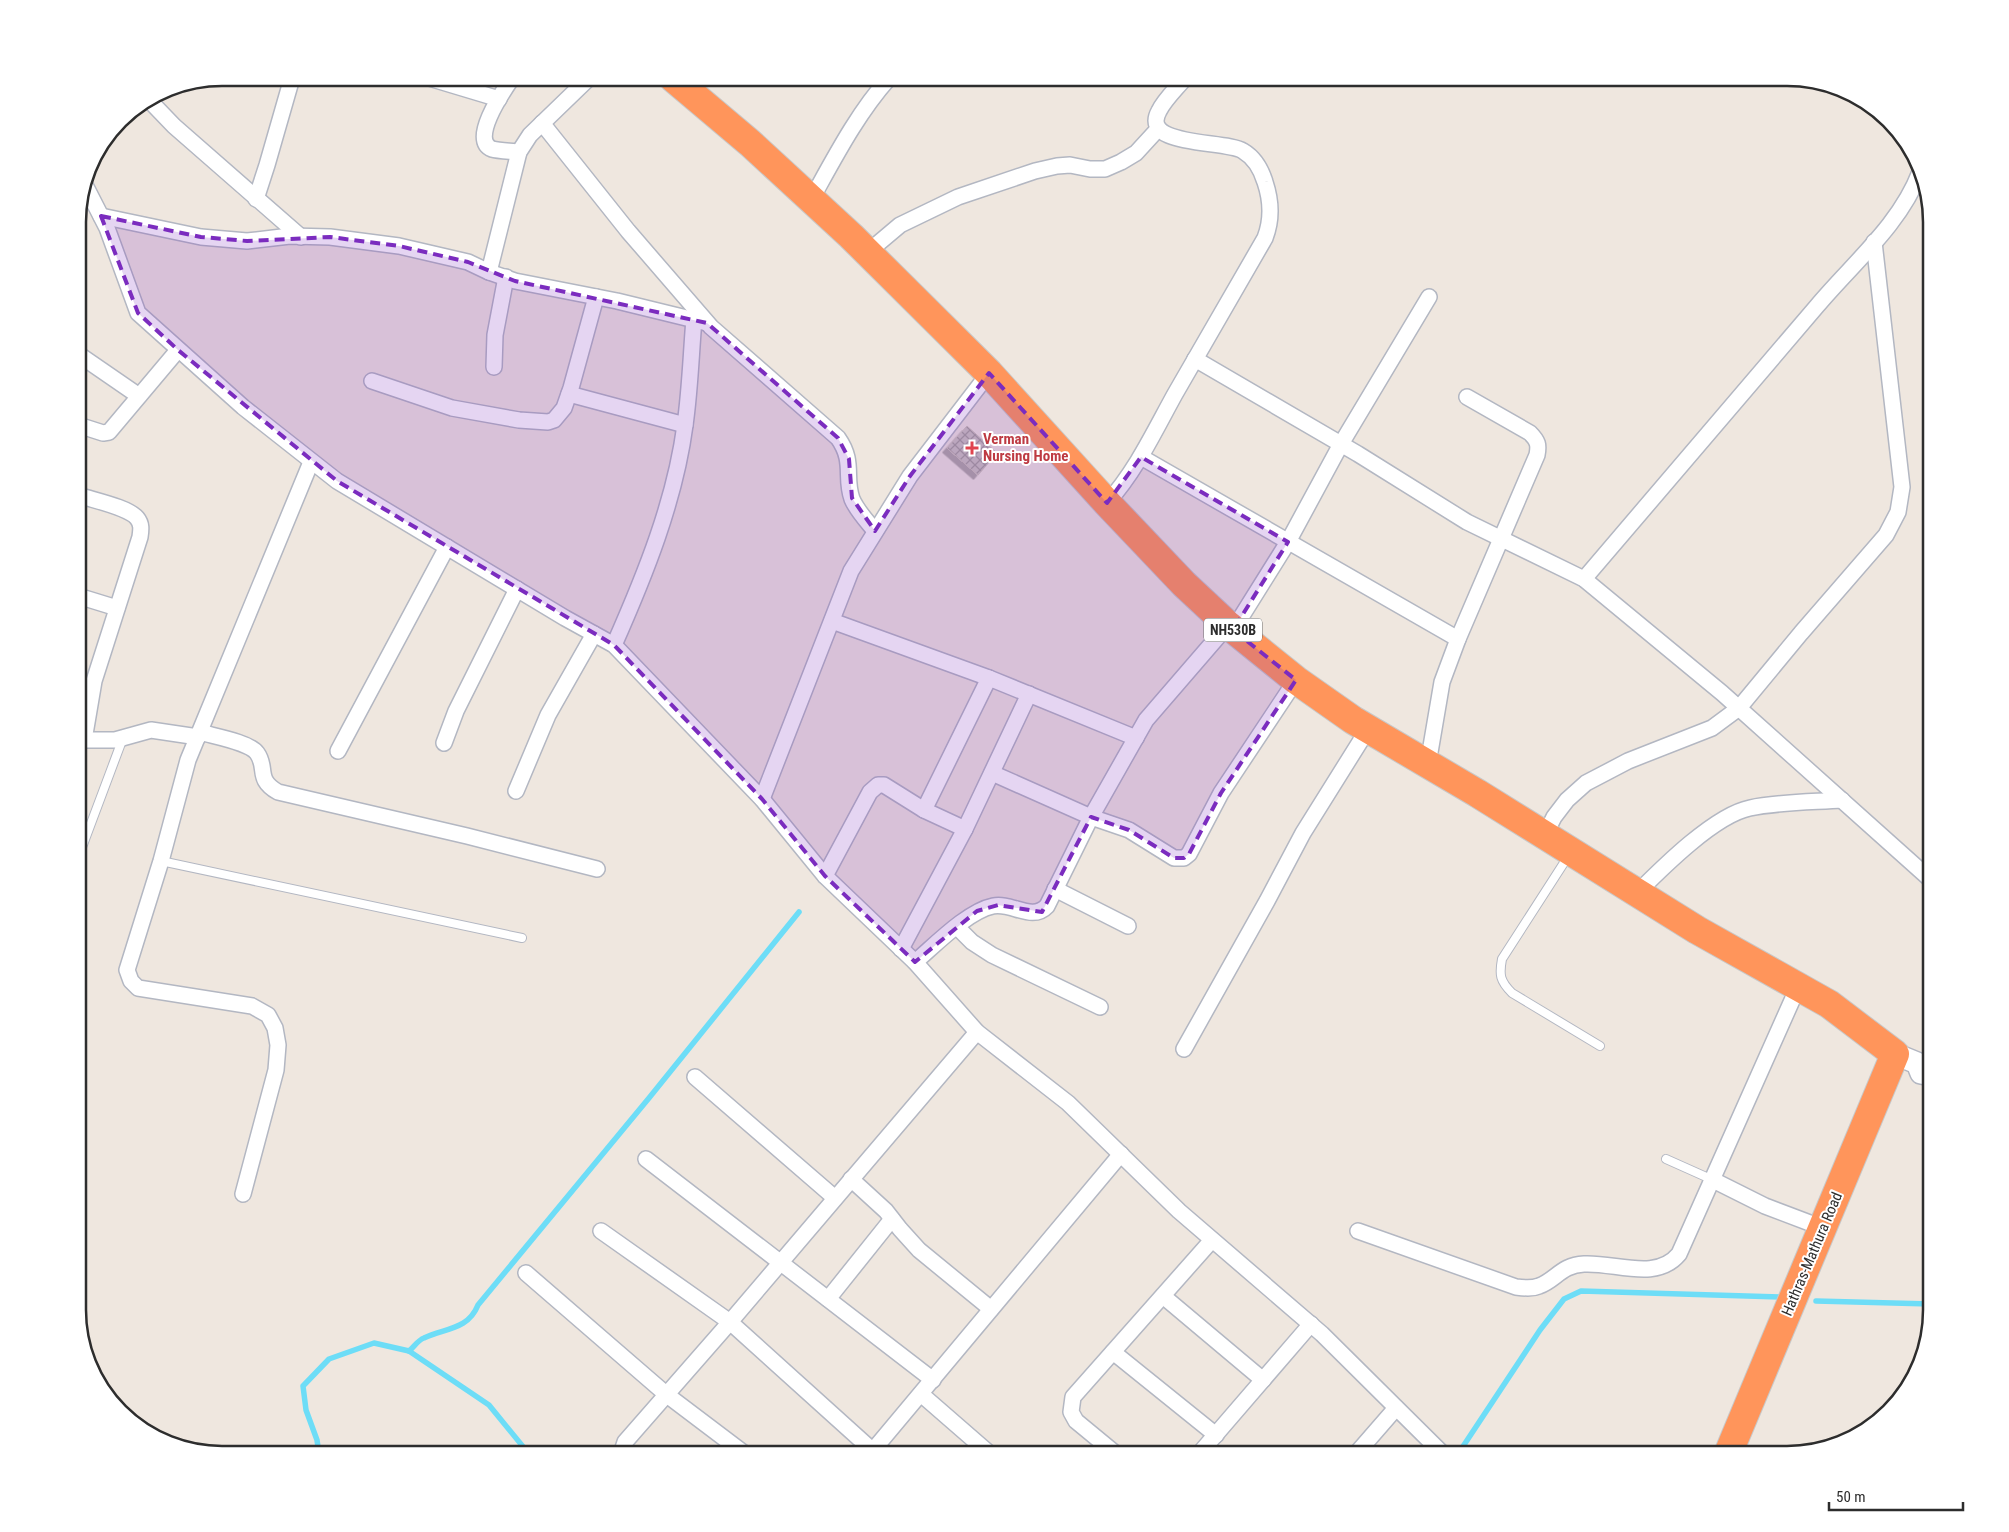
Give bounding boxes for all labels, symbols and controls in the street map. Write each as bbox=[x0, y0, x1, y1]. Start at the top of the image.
place label: Verman Nursing Home bbox=[983, 430, 1068, 465]
marker: Verman Nursing Home bbox=[965, 441, 979, 455]
road number: NH530B bbox=[1204, 618, 1262, 642]
street label: Hathras-Mathura Road bbox=[1778, 1189, 1846, 1319]
scale bar bbox=[1829, 1480, 1963, 1512]
text: 50 m bbox=[1836, 1488, 1866, 1506]

